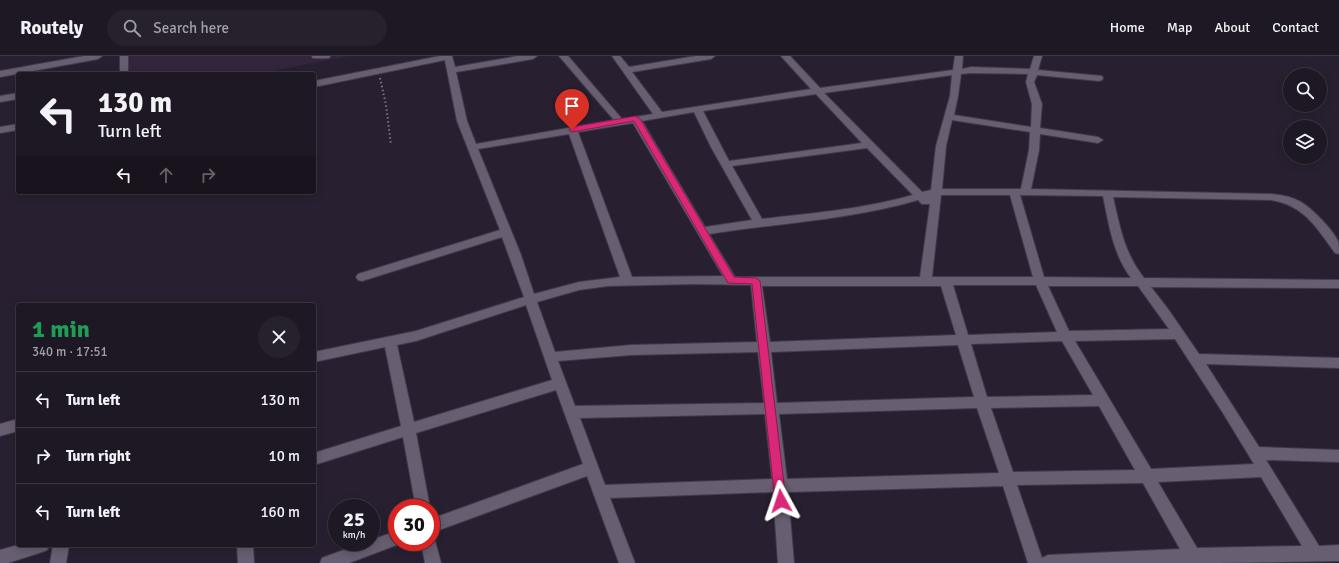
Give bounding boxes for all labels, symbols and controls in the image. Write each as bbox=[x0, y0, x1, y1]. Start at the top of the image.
search box bbox=[107, 10, 387, 46]
text: Routely bbox=[20, 16, 83, 40]
icon: search bbox=[121, 17, 143, 39]
text: Search here bbox=[153, 19, 229, 37]
text: Home bbox=[1110, 19, 1145, 36]
text: Map bbox=[1167, 19, 1192, 36]
text: About bbox=[1214, 19, 1250, 36]
text: Contact bbox=[1272, 19, 1319, 36]
map controls bbox=[1283, 68, 1327, 164]
button: search bbox=[1283, 68, 1327, 112]
text: 130 m bbox=[98, 86, 172, 120]
icon: left bbox=[32, 88, 84, 140]
pin bbox=[555, 89, 589, 130]
icon: arrive bbox=[561, 95, 583, 117]
text: Turn left bbox=[98, 120, 161, 142]
button: layers bbox=[1283, 120, 1327, 164]
icon: left bbox=[113, 164, 135, 186]
icon: ahead bbox=[155, 164, 177, 186]
icon: right bbox=[197, 164, 219, 186]
text: 1 min bbox=[32, 314, 90, 344]
button: close bbox=[258, 316, 300, 358]
text: 340 m · 17:51 bbox=[32, 344, 108, 360]
icon: left bbox=[32, 389, 54, 411]
text: Turn left bbox=[66, 391, 120, 409]
text: 130 m bbox=[260, 391, 300, 409]
icon: right bbox=[32, 445, 54, 467]
text: Turn right bbox=[66, 447, 131, 465]
text: 10 m bbox=[269, 447, 300, 465]
position arrow bbox=[760, 480, 802, 522]
speed limit sign: 30 bbox=[388, 499, 440, 551]
icon: left bbox=[32, 501, 54, 523]
text: Turn left bbox=[66, 503, 120, 521]
text: 160 m bbox=[260, 503, 300, 521]
text: 25 bbox=[343, 507, 365, 532]
text: km/h bbox=[343, 529, 365, 541]

